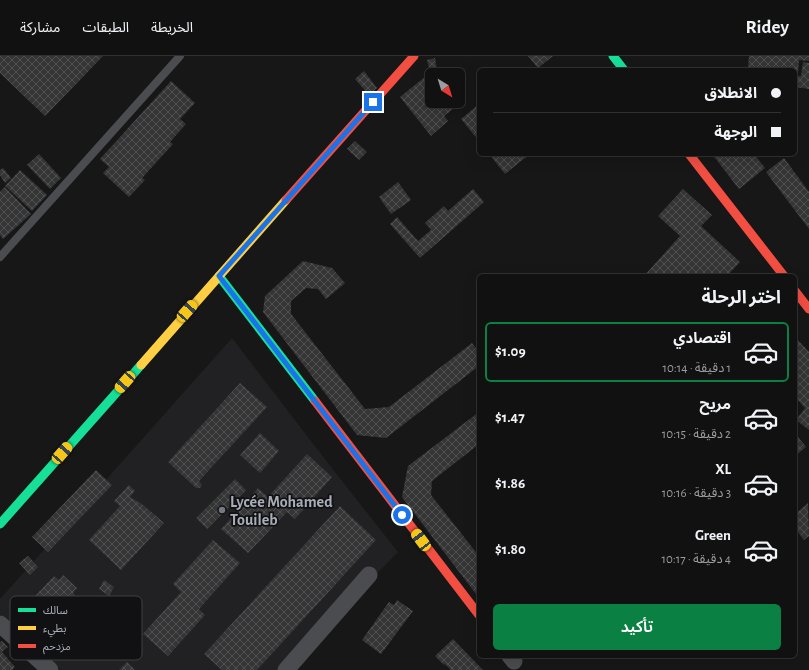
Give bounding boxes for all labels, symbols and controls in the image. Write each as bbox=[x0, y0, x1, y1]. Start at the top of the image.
text: Ridey bbox=[745, 18, 789, 37]
text: مشاركة bbox=[20, 21, 60, 35]
text: الطبقات bbox=[82, 21, 129, 35]
text: الخريطة bbox=[151, 21, 193, 35]
north arrow bbox=[425, 68, 465, 108]
map controls bbox=[425, 68, 465, 108]
text: الانطلاق bbox=[705, 86, 757, 101]
route end bbox=[364, 93, 382, 111]
text: الوجهة bbox=[714, 125, 757, 140]
text: اختر الرحلة bbox=[701, 289, 781, 307]
car bbox=[175, 298, 199, 324]
text: اقتصادي bbox=[673, 331, 731, 346]
icon: car bbox=[743, 334, 779, 370]
text: $1.09 bbox=[495, 344, 526, 359]
text: 1 دقيقة · 10:14 bbox=[662, 362, 731, 375]
car bbox=[113, 369, 137, 395]
text: مريح bbox=[699, 397, 731, 412]
icon: car bbox=[743, 400, 779, 436]
text: $1.47 bbox=[495, 410, 525, 425]
text: 2 دقيقة · 10:15 bbox=[662, 428, 731, 441]
car bbox=[50, 440, 74, 466]
text: XL bbox=[715, 462, 731, 477]
icon: car bbox=[743, 466, 779, 502]
text: $1.86 bbox=[495, 476, 525, 491]
text: 3 دقيقة · 10:16 bbox=[662, 487, 731, 500]
place label: Lycée Mohamed Touileb bbox=[230, 494, 333, 528]
marker: Lycée Mohamed Touileb bbox=[217, 505, 227, 515]
route start bbox=[393, 506, 411, 524]
car bbox=[409, 527, 433, 553]
text: Green bbox=[695, 528, 731, 543]
icon: car bbox=[743, 532, 779, 568]
text: $1.80 bbox=[495, 542, 526, 557]
text: 4 دقيقة · 10:17 bbox=[661, 553, 731, 566]
legend bbox=[10, 596, 142, 660]
button: تأكيد bbox=[493, 604, 781, 650]
text: سالك bbox=[43, 605, 68, 616]
text: بطيء bbox=[43, 623, 66, 638]
text: مزدحم bbox=[43, 641, 71, 655]

